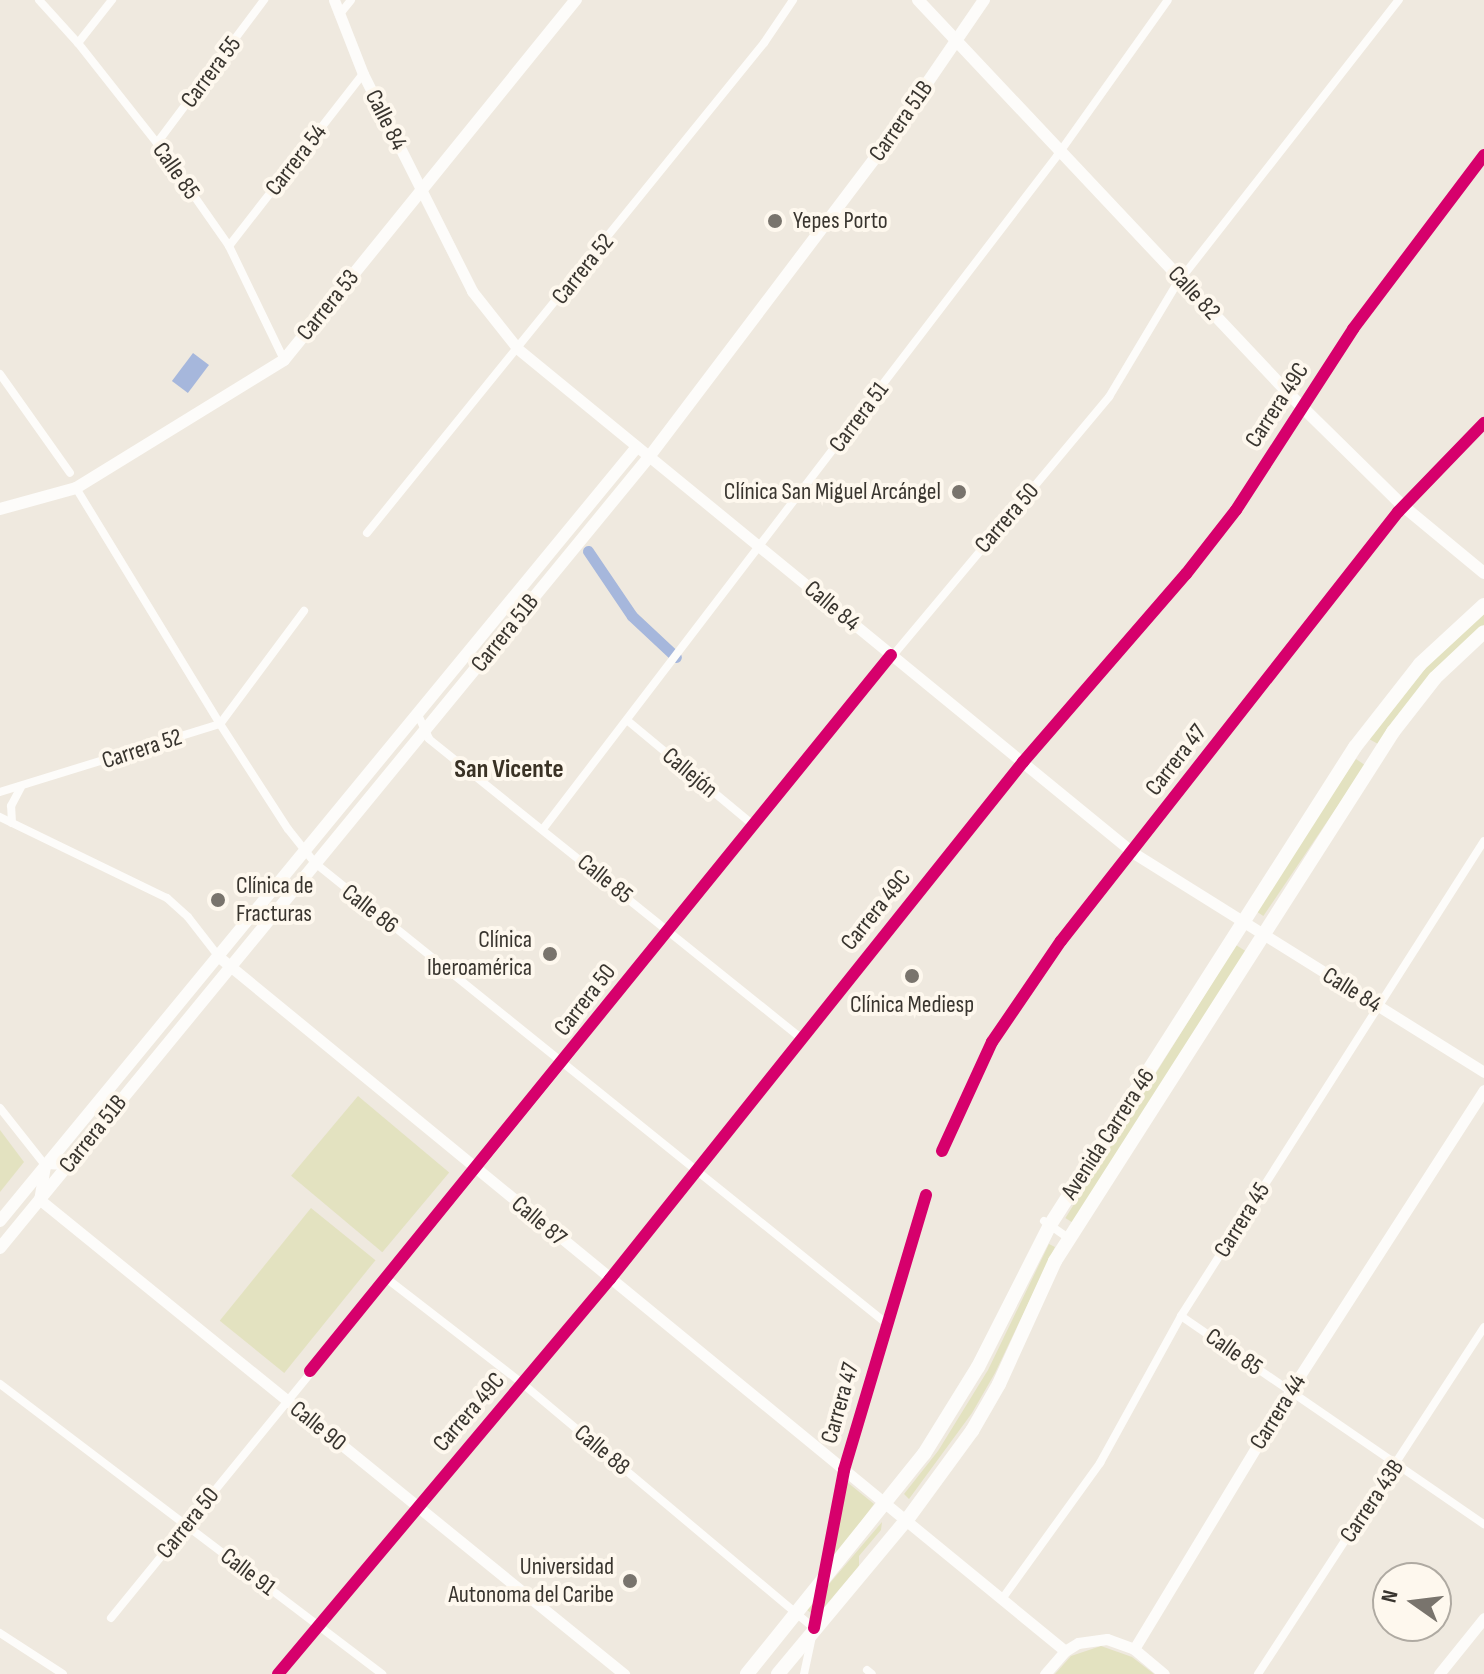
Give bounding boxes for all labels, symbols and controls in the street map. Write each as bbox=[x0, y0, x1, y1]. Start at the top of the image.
street label: Carrera 55 bbox=[175, 30, 247, 114]
street label: Carrera 51B bbox=[863, 75, 939, 167]
street label: Calle 84 bbox=[359, 85, 413, 155]
street label: Carrera 54 bbox=[259, 119, 333, 201]
street label: Calle 85 bbox=[146, 137, 206, 205]
place label: Yepes Porto bbox=[793, 207, 888, 235]
marker: Yepes Porto bbox=[764, 210, 786, 232]
street label: Carrera 52 bbox=[546, 228, 620, 310]
street label: Calle 82 bbox=[1162, 260, 1226, 326]
street label: Carrera 53 bbox=[291, 264, 365, 346]
street label: Carrera 49C bbox=[1239, 357, 1315, 453]
street label: Carrera 51 bbox=[823, 376, 895, 458]
street label: Carrera 50 bbox=[969, 477, 1045, 559]
place label: Clínica San Miguel Arcángel bbox=[724, 478, 941, 506]
marker: Clínica San Miguel Arcángel bbox=[948, 481, 970, 503]
street label: Calle 84 bbox=[798, 574, 866, 638]
street label: Carrera 51B bbox=[465, 588, 545, 678]
street label: Carrera 47 bbox=[1139, 719, 1213, 801]
street label: Carrera 52 bbox=[98, 723, 186, 775]
street label: Callejón bbox=[656, 742, 724, 804]
district label: San Vicente bbox=[454, 754, 564, 786]
street label: Calle 85 bbox=[571, 848, 639, 910]
street label: Carrera 49C bbox=[835, 864, 917, 956]
place label: Clínica de Fracturas bbox=[236, 872, 313, 928]
street label: Calle 86 bbox=[336, 878, 404, 940]
marker: Clínica de Fracturas bbox=[207, 889, 229, 911]
place label: Clínica Iberoamérica bbox=[427, 926, 532, 982]
marker: Clínica Iberoamérica bbox=[539, 943, 561, 965]
street label: Carrera 50 bbox=[548, 958, 622, 1042]
street label: Calle 84 bbox=[1317, 961, 1387, 1019]
marker: Clínica Mediesp bbox=[901, 965, 923, 987]
place label: Clínica Mediesp bbox=[850, 991, 974, 1019]
street label: Avenida Carrera 46 bbox=[1055, 1063, 1161, 1205]
street label: Carrera 51B bbox=[53, 1089, 133, 1179]
street label: Carrera 45 bbox=[1208, 1177, 1276, 1263]
street label: Calle 87 bbox=[506, 1190, 572, 1252]
street label: Calle 85 bbox=[1200, 1322, 1268, 1382]
street label: Carrera 47 bbox=[815, 1359, 865, 1447]
street label: Carrera 49C bbox=[427, 1367, 511, 1457]
street label: Carrera 44 bbox=[1244, 1369, 1312, 1455]
street label: Calle 90 bbox=[284, 1395, 352, 1457]
street label: Calle 88 bbox=[568, 1418, 636, 1482]
street label: Carrera 43B bbox=[1334, 1454, 1410, 1548]
street label: Carrera 50 bbox=[151, 1482, 225, 1564]
street label: Calle 91 bbox=[215, 1542, 281, 1602]
place label: Universidad Autonoma del Caribe bbox=[449, 1553, 614, 1609]
north arrow bbox=[1372, 1562, 1452, 1642]
marker: Universidad Autonoma del Caribe bbox=[621, 1572, 639, 1590]
text: N bbox=[1376, 1588, 1405, 1606]

